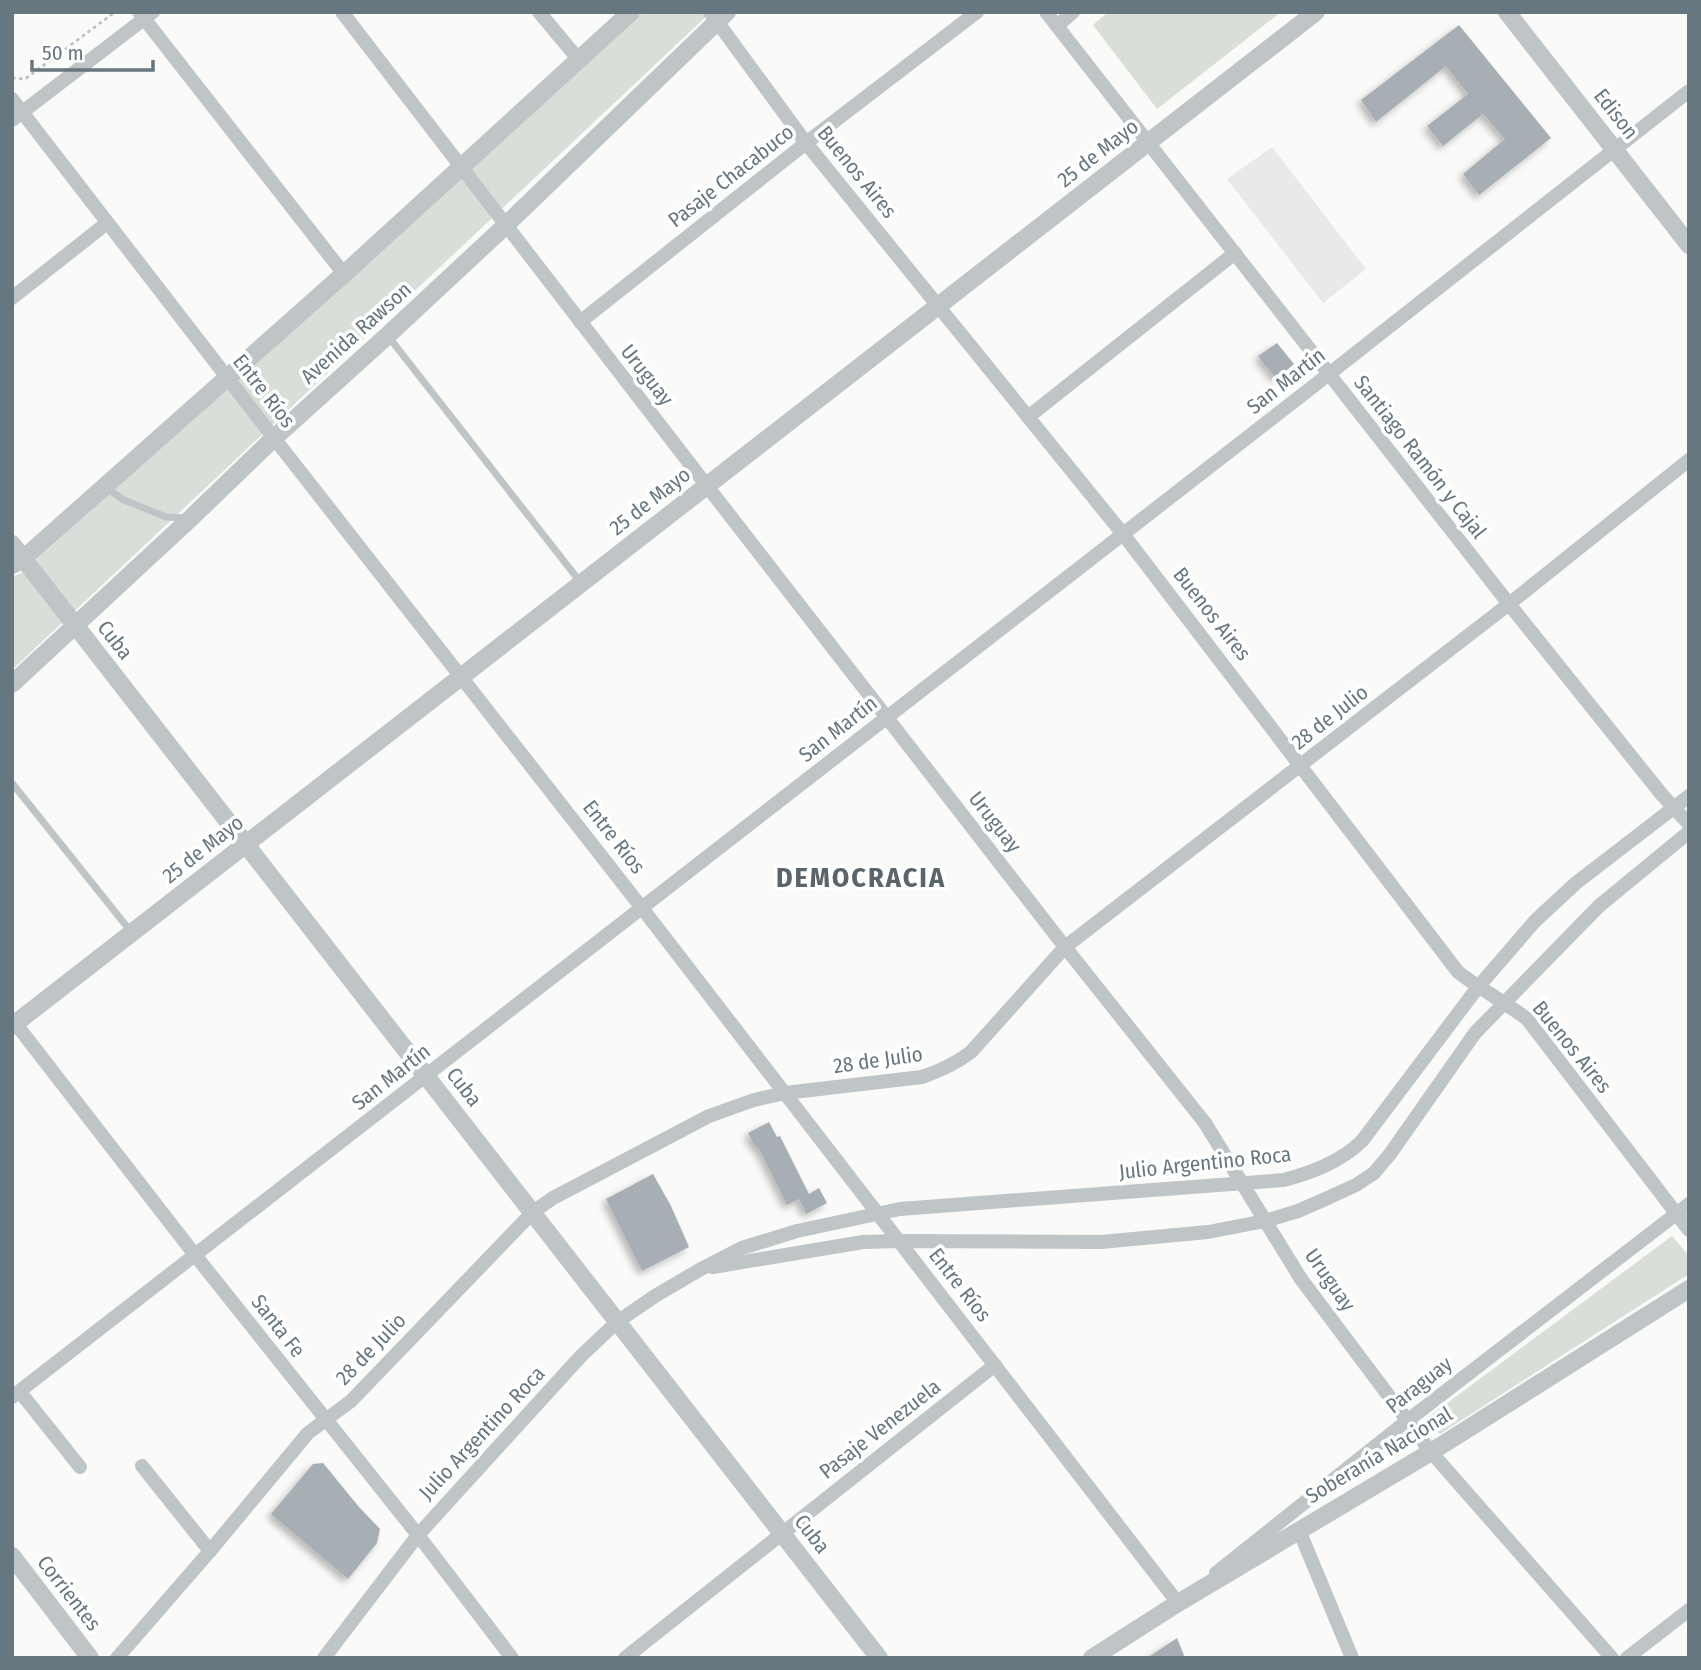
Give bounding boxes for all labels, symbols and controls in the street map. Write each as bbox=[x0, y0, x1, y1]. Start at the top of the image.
scale bar bbox=[32, 28, 152, 72]
text: 50 m bbox=[42, 40, 84, 66]
street label: Edison bbox=[1588, 84, 1644, 144]
street label: 25 de Mayo bbox=[1052, 113, 1144, 193]
street label: Pasaje Chacabuco bbox=[663, 119, 799, 233]
street label: Buenos Aires bbox=[812, 121, 902, 223]
street label: Avenida Rawson bbox=[295, 277, 417, 389]
street label: Uruguay bbox=[615, 339, 679, 411]
street label: San Martín bbox=[1242, 342, 1330, 420]
street label: Entre Ríos bbox=[227, 349, 301, 433]
street label: Santiago Ramón y Cajal bbox=[1348, 370, 1492, 544]
street label: 25 de Mayo bbox=[604, 461, 696, 541]
street label: Buenos Aires bbox=[1168, 562, 1257, 666]
street label: Cuba bbox=[92, 615, 138, 665]
street label: 28 de Julio bbox=[1287, 679, 1373, 755]
street label: San Martín bbox=[794, 690, 882, 768]
street label: Uruguay bbox=[963, 786, 1027, 858]
street label: Entre Ríos bbox=[577, 795, 651, 879]
street label: 25 de Mayo bbox=[157, 809, 249, 889]
district label: DEMOCRACIA bbox=[776, 861, 946, 894]
street label: Buenos Aires bbox=[1527, 996, 1617, 1098]
street label: San Martín bbox=[347, 1038, 435, 1116]
street label: 28 de Julio bbox=[832, 1041, 924, 1079]
street label: Cuba bbox=[441, 1062, 487, 1112]
street label: Julio Argentino Roca bbox=[1118, 1141, 1292, 1185]
street label: Entre Ríos bbox=[923, 1243, 997, 1327]
street label: Uruguay bbox=[1299, 1244, 1361, 1317]
street label: Santa Fe bbox=[245, 1289, 311, 1363]
street label: 28 de Julio bbox=[330, 1308, 412, 1390]
street label: Paraguay bbox=[1381, 1351, 1458, 1419]
street label: Julio Argentino Roca bbox=[413, 1361, 551, 1505]
street label: Pasaje Venezuela bbox=[814, 1374, 946, 1484]
street label: Soberanía Nacional bbox=[1301, 1401, 1457, 1509]
street label: Cuba bbox=[789, 1509, 835, 1559]
street label: Corrientes bbox=[31, 1550, 107, 1636]

